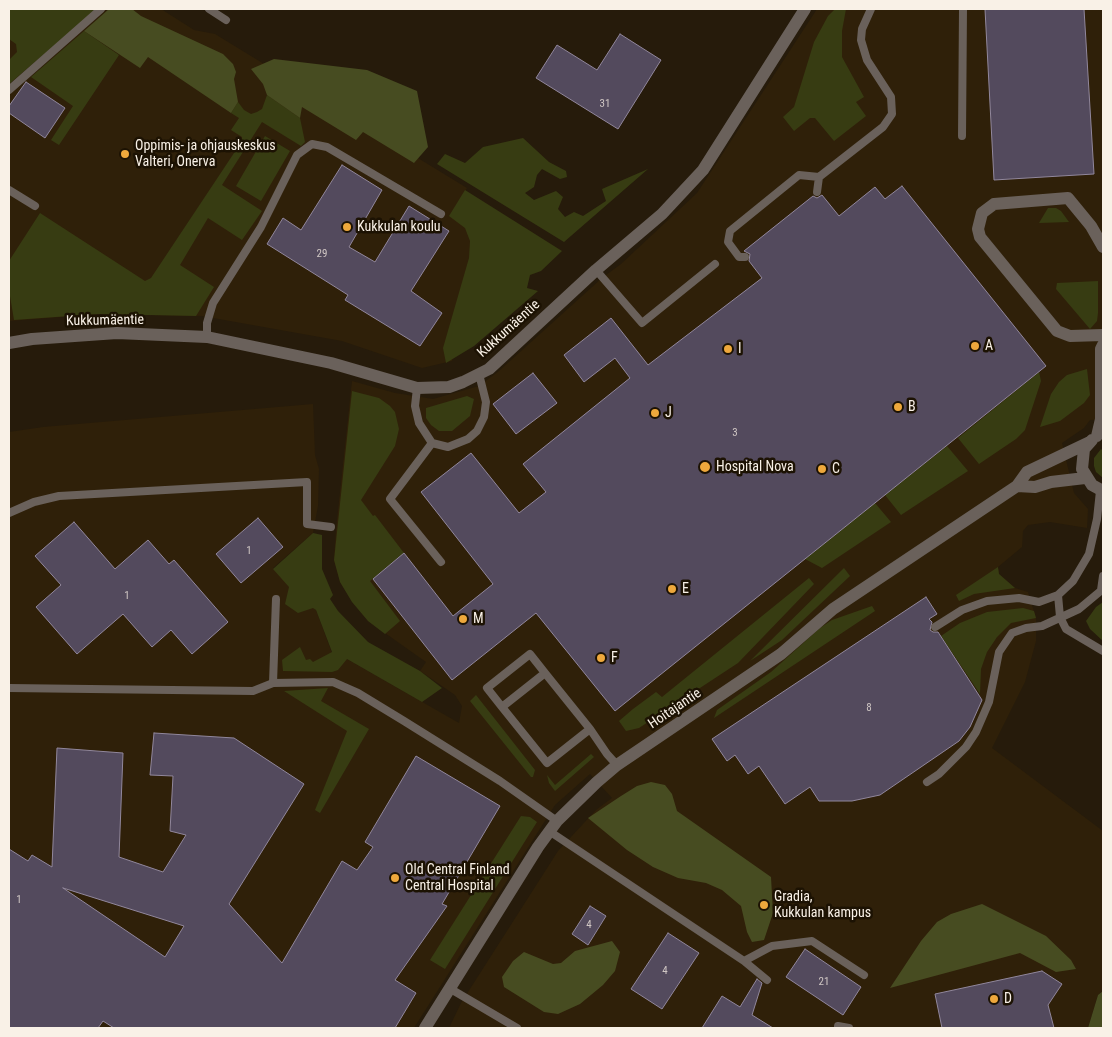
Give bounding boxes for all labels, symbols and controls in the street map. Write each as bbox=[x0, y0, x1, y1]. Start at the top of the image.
house number: 31 bbox=[600, 97, 610, 111]
place label: Oppimis- ja ohjauskeskus Valteri, Onerva bbox=[135, 138, 276, 170]
marker: Oppimis- ja ohjauskeskus Valteri, Onerva bbox=[119, 148, 131, 160]
place label: Kukkulan koulu bbox=[357, 219, 441, 235]
marker: Kukkulan koulu bbox=[341, 221, 353, 233]
house number: 29 bbox=[317, 247, 327, 261]
street label: Kukkumäentie bbox=[474, 297, 544, 361]
street label: Kukkumäentie bbox=[66, 312, 144, 330]
place label: A bbox=[985, 338, 993, 354]
marker: A bbox=[969, 340, 981, 352]
place label: I bbox=[738, 341, 741, 357]
marker: I bbox=[722, 343, 734, 355]
place label: B bbox=[908, 399, 916, 415]
marker: B bbox=[892, 401, 904, 413]
place label: J bbox=[665, 405, 672, 421]
marker: J bbox=[649, 407, 661, 419]
house number: 3 bbox=[732, 426, 738, 440]
place label: Hospital Nova bbox=[716, 459, 794, 475]
marker: Hospital Nova bbox=[698, 460, 712, 474]
place label: C bbox=[832, 461, 840, 477]
marker: C bbox=[816, 463, 828, 475]
house number: 1 bbox=[246, 544, 252, 558]
place label: E bbox=[682, 581, 689, 597]
marker: E bbox=[666, 583, 678, 595]
house number: 1 bbox=[124, 589, 130, 603]
place label: M bbox=[473, 611, 484, 627]
marker: M bbox=[457, 613, 469, 625]
place label: F bbox=[611, 650, 618, 666]
marker: F bbox=[595, 652, 607, 664]
street label: Hoitajantie bbox=[645, 685, 705, 733]
house number: 8 bbox=[866, 701, 872, 715]
place label: Old Central Finland Central Hospital bbox=[405, 862, 510, 894]
marker: Old Central Finland Central Hospital bbox=[389, 872, 401, 884]
place label: Gradia, Kukkulan kampus bbox=[774, 889, 871, 922]
house number: 1 bbox=[16, 893, 22, 907]
marker: Gradia, Kukkulan kampus bbox=[758, 899, 770, 911]
house number: 4 bbox=[586, 918, 592, 932]
house number: 4 bbox=[662, 964, 668, 978]
house number: 21 bbox=[819, 975, 829, 989]
place label: D bbox=[1004, 991, 1012, 1007]
marker: D bbox=[988, 993, 1000, 1005]

